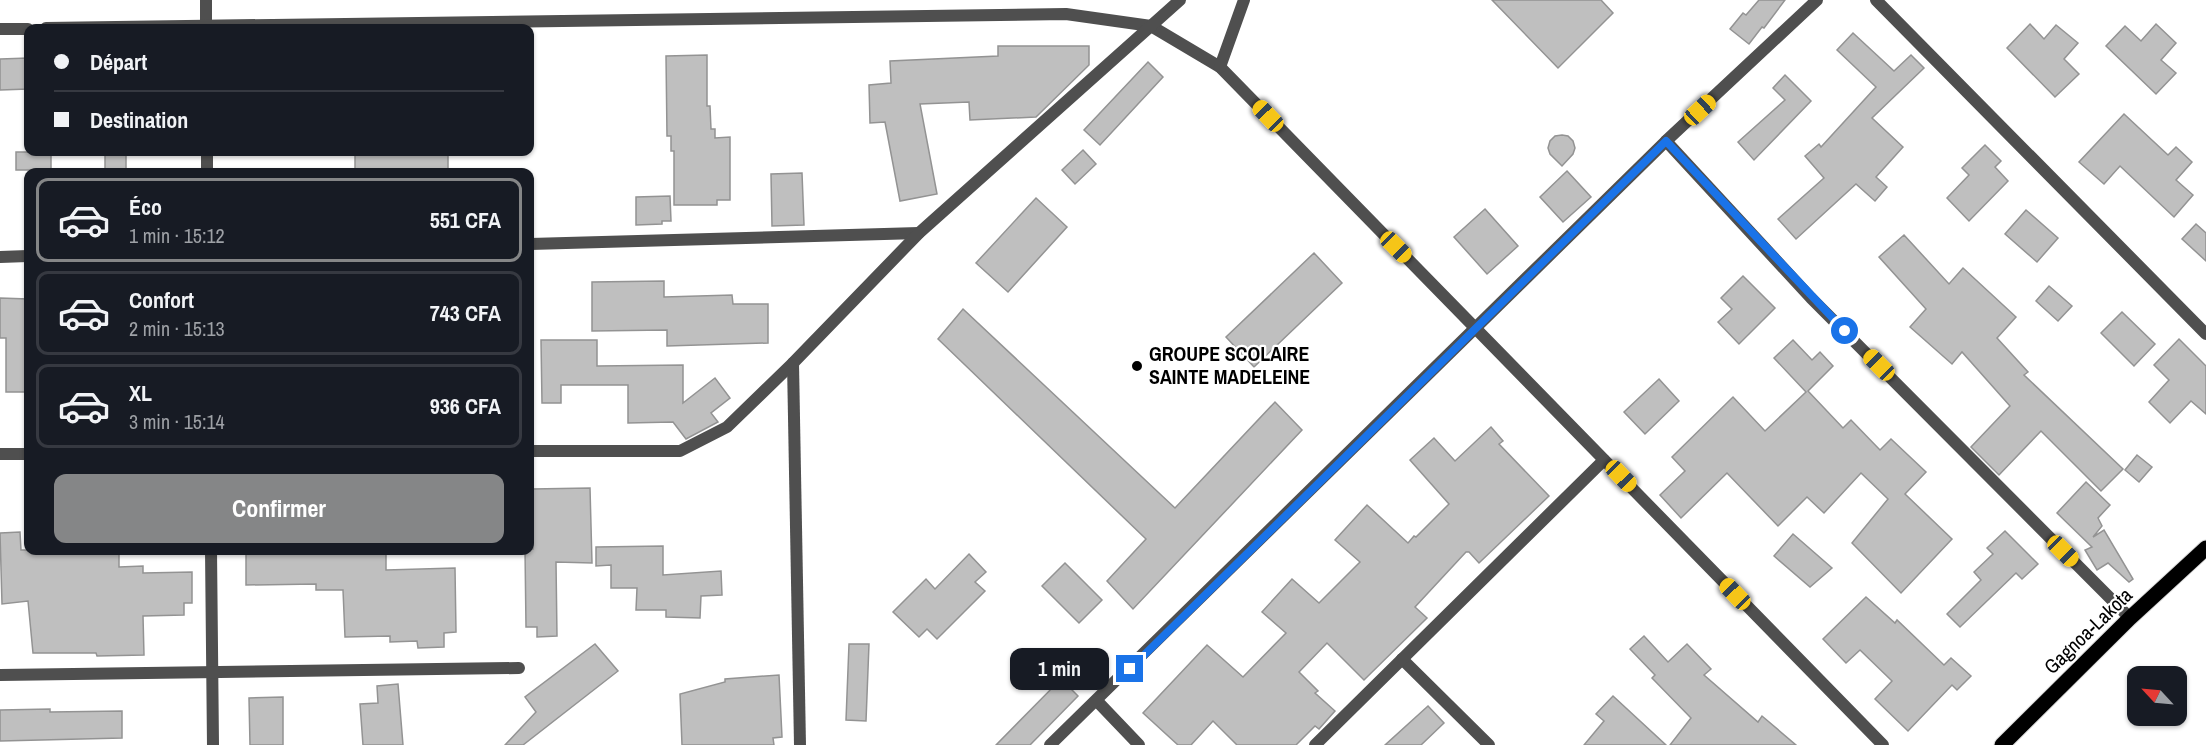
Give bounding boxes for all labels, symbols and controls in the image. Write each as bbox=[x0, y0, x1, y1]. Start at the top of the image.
text: Départ bbox=[90, 47, 147, 77]
car bbox=[1681, 91, 1719, 129]
car bbox=[1249, 97, 1287, 135]
text: Destination bbox=[90, 105, 188, 135]
text: Éco bbox=[129, 192, 162, 222]
icon: car bbox=[57, 193, 111, 247]
text: 551 CFA bbox=[430, 205, 501, 235]
text: 1 min · 15:12 bbox=[129, 222, 225, 249]
car bbox=[1377, 228, 1415, 266]
text: Confort bbox=[129, 285, 194, 315]
icon: car bbox=[57, 286, 111, 340]
text: 743 CFA bbox=[430, 298, 501, 328]
text: 2 min · 15:13 bbox=[129, 315, 225, 342]
route start bbox=[1831, 317, 1858, 344]
place label: GROUPE SCOLAIRE SAINTE MADELEINE bbox=[1149, 340, 1310, 390]
car bbox=[1860, 346, 1898, 384]
marker: GROUPE SCOLAIRE SAINTE MADELEINE bbox=[1130, 359, 1144, 373]
text: XL bbox=[129, 378, 152, 408]
icon: car bbox=[57, 379, 111, 433]
text: 936 CFA bbox=[430, 391, 501, 421]
text: 3 min · 15:14 bbox=[129, 408, 225, 435]
car bbox=[1602, 457, 1640, 495]
button: Confirmer bbox=[54, 474, 504, 543]
car bbox=[2044, 532, 2082, 570]
car bbox=[1716, 575, 1754, 613]
street label: Gagnoa-Lakota bbox=[2038, 582, 2138, 680]
callout: 1 min bbox=[1010, 648, 1109, 690]
text: 1 min bbox=[1038, 655, 1081, 682]
route end bbox=[1116, 655, 1143, 682]
north arrow bbox=[2127, 666, 2187, 726]
map controls bbox=[2127, 666, 2187, 726]

